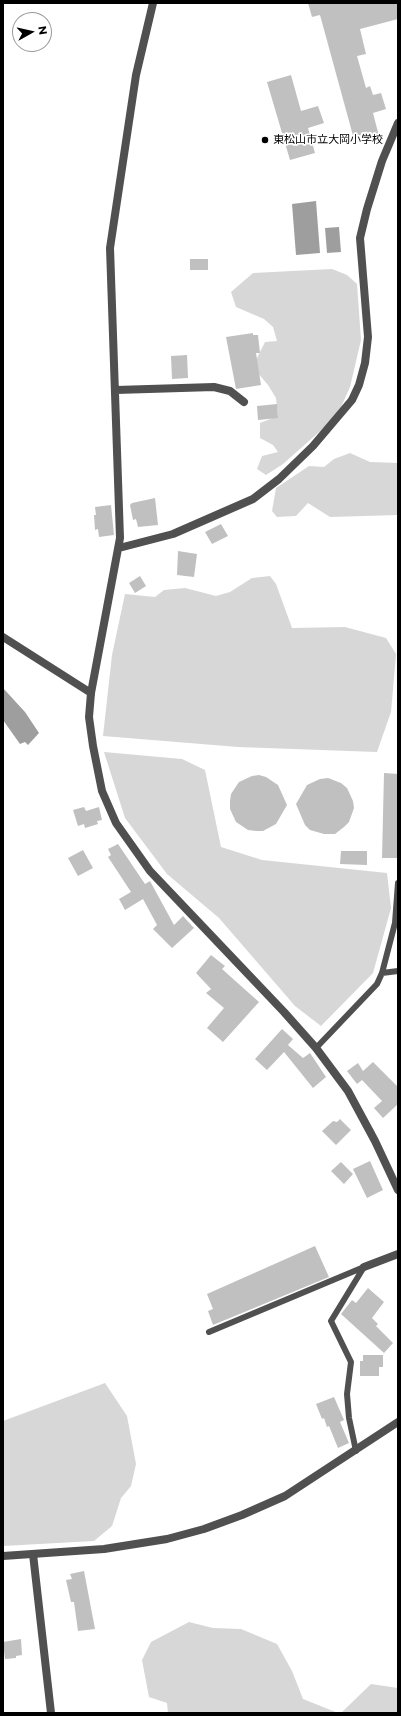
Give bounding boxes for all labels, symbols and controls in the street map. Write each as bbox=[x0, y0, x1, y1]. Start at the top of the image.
north arrow bbox=[12, 12, 52, 52]
text: N bbox=[35, 25, 50, 36]
place label: 東松山市立大岡小学校 bbox=[273, 133, 383, 147]
marker: 東松山市立大岡小学校 bbox=[260, 135, 270, 145]

